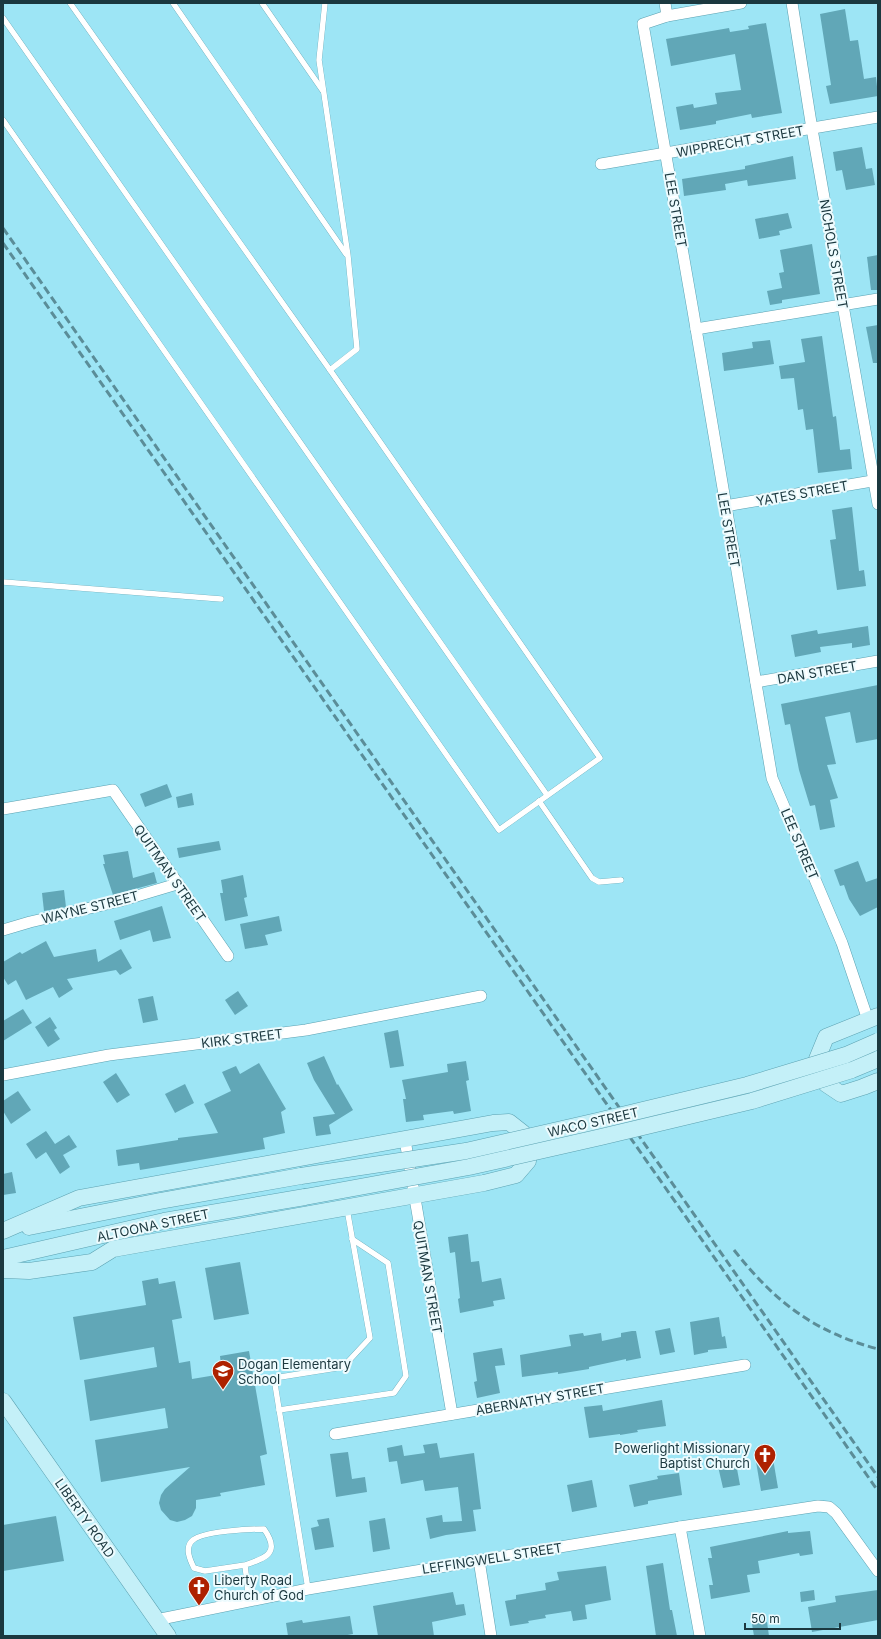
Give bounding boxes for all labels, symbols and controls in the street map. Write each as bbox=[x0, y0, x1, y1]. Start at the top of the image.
street label: WIPPRECHT STREET bbox=[675, 122, 805, 160]
street label: LEE STREET bbox=[662, 171, 690, 249]
street label: NICHOLS STREET bbox=[816, 198, 852, 310]
street label: YATES STREET bbox=[755, 477, 849, 509]
street label: LEE STREET bbox=[715, 491, 743, 569]
street label: DAN STREET bbox=[776, 657, 858, 687]
street label: LEE STREET bbox=[778, 806, 822, 882]
street label: QUITMAN STREET bbox=[131, 821, 209, 925]
street label: WAYNE STREET bbox=[40, 887, 140, 927]
street label: KIRK STREET bbox=[200, 1025, 284, 1051]
street label: WACO STREET bbox=[546, 1104, 640, 1140]
street label: ALTOONA STREET bbox=[95, 1205, 211, 1245]
street label: QUITMAN STREET bbox=[410, 1219, 446, 1335]
place label: Dogan Elementary School bbox=[238, 1356, 351, 1387]
school or university icon: Dogan Elementary School bbox=[210, 1358, 236, 1391]
street label: ABERNATHY STREET bbox=[474, 1380, 606, 1418]
place label: Powerlight Missionary Baptist Church bbox=[614, 1440, 750, 1471]
church icon: Powerlight Missionary Baptist Church bbox=[752, 1442, 778, 1475]
street label: LIBERTY ROAD bbox=[52, 1475, 118, 1561]
street label: LEFFINGWELL STREET bbox=[421, 1539, 563, 1577]
place label: Liberty Road Church of God bbox=[214, 1572, 304, 1603]
church icon: Liberty Road Church of God bbox=[186, 1574, 212, 1607]
scale bar bbox=[745, 1605, 840, 1631]
text: 50 m bbox=[751, 1611, 780, 1626]

